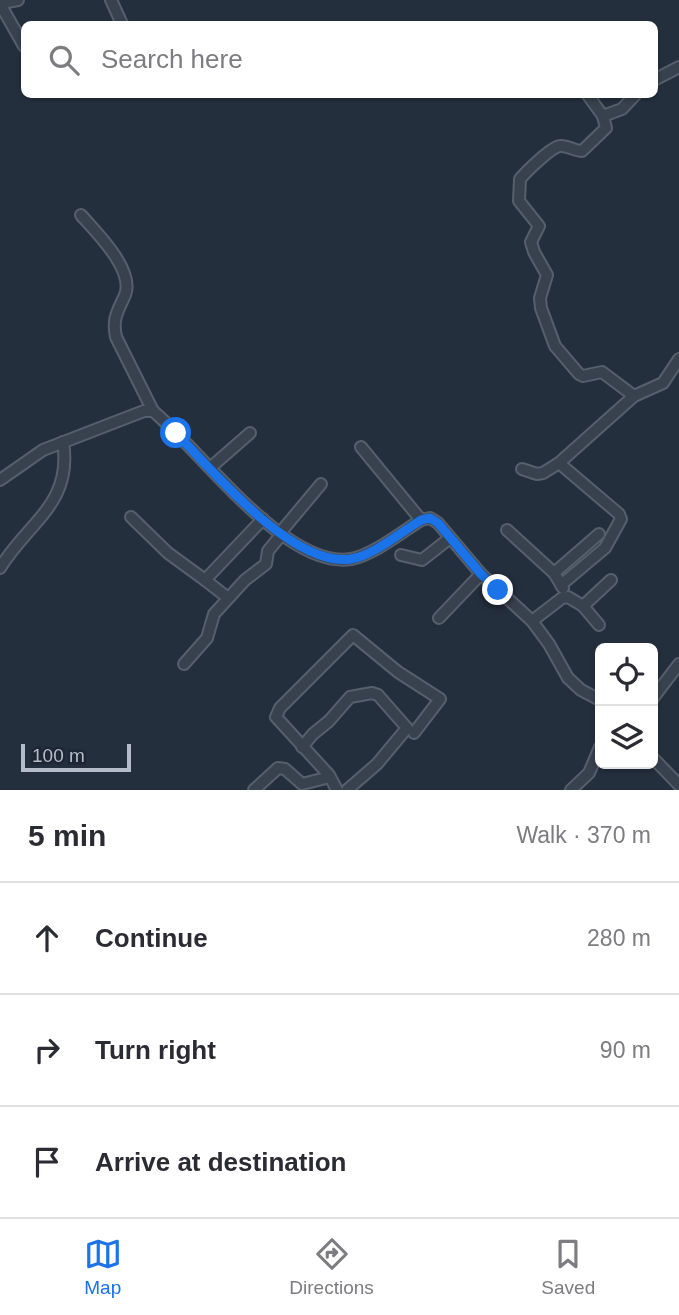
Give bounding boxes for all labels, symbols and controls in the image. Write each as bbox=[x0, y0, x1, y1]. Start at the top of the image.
search box bbox=[21, 21, 658, 98]
icon: search bbox=[45, 41, 83, 79]
text: Search here bbox=[101, 44, 243, 74]
route start bbox=[160, 417, 191, 448]
route end bbox=[482, 574, 513, 605]
map controls bbox=[595, 643, 658, 769]
button: locate bbox=[595, 643, 658, 706]
button: layers bbox=[595, 706, 658, 769]
scale bar bbox=[21, 741, 131, 773]
text: 100 m bbox=[32, 745, 85, 766]
text: 5 min bbox=[28, 819, 106, 852]
text: Walk · 370 m bbox=[516, 822, 651, 848]
icon: ahead bbox=[28, 919, 66, 957]
text: Continue bbox=[95, 923, 208, 953]
text: 280 m bbox=[587, 925, 651, 951]
icon: right bbox=[28, 1031, 66, 1069]
text: Turn right bbox=[95, 1035, 216, 1065]
text: 90 m bbox=[600, 1037, 651, 1063]
icon: arrive bbox=[28, 1143, 66, 1181]
text: Arrive at destination bbox=[95, 1147, 346, 1177]
tab: Map bbox=[84, 1235, 122, 1299]
tab: Directions bbox=[289, 1235, 374, 1299]
tab: Saved bbox=[541, 1235, 595, 1299]

